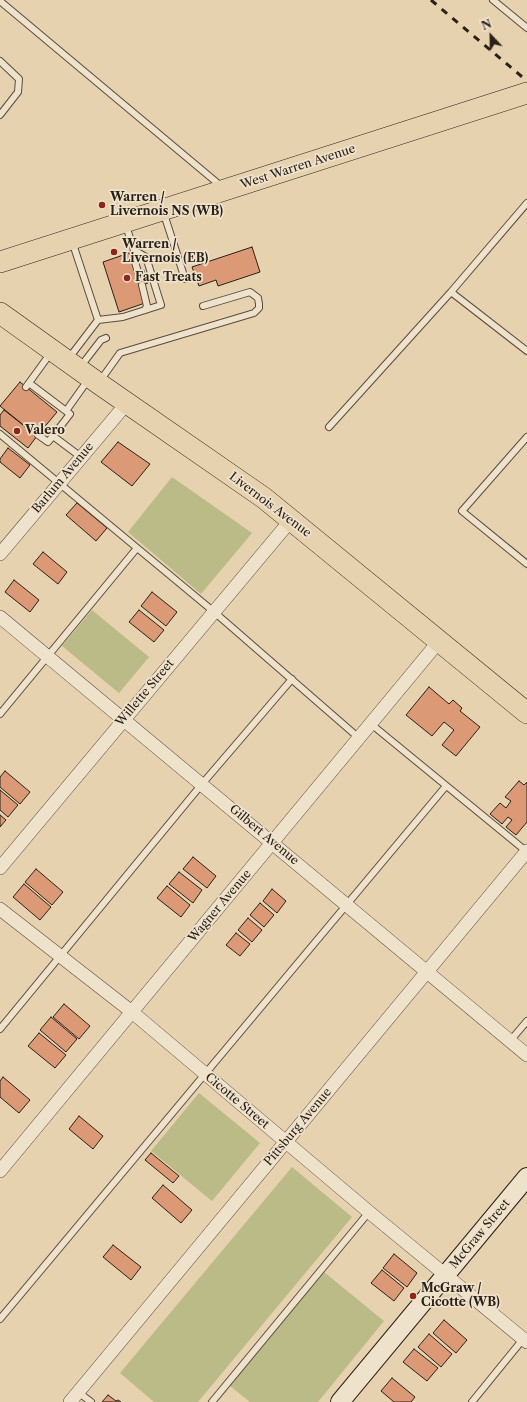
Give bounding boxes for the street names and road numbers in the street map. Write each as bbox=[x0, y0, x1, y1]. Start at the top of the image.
street label: West Warren Avenue bbox=[239, 142, 357, 192]
street label: Barlum Avenue bbox=[29, 440, 97, 516]
street label: Livernois Avenue bbox=[226, 469, 314, 541]
street label: Willette Street bbox=[113, 657, 177, 729]
street label: Gilbert Avenue bbox=[226, 802, 302, 868]
street label: Wagner Avenue bbox=[186, 867, 254, 945]
street label: Cicotte Street bbox=[202, 1070, 272, 1132]
street label: Pittsburg Avenue bbox=[261, 1085, 335, 1169]
street label: McGraw Street bbox=[447, 1196, 513, 1272]

